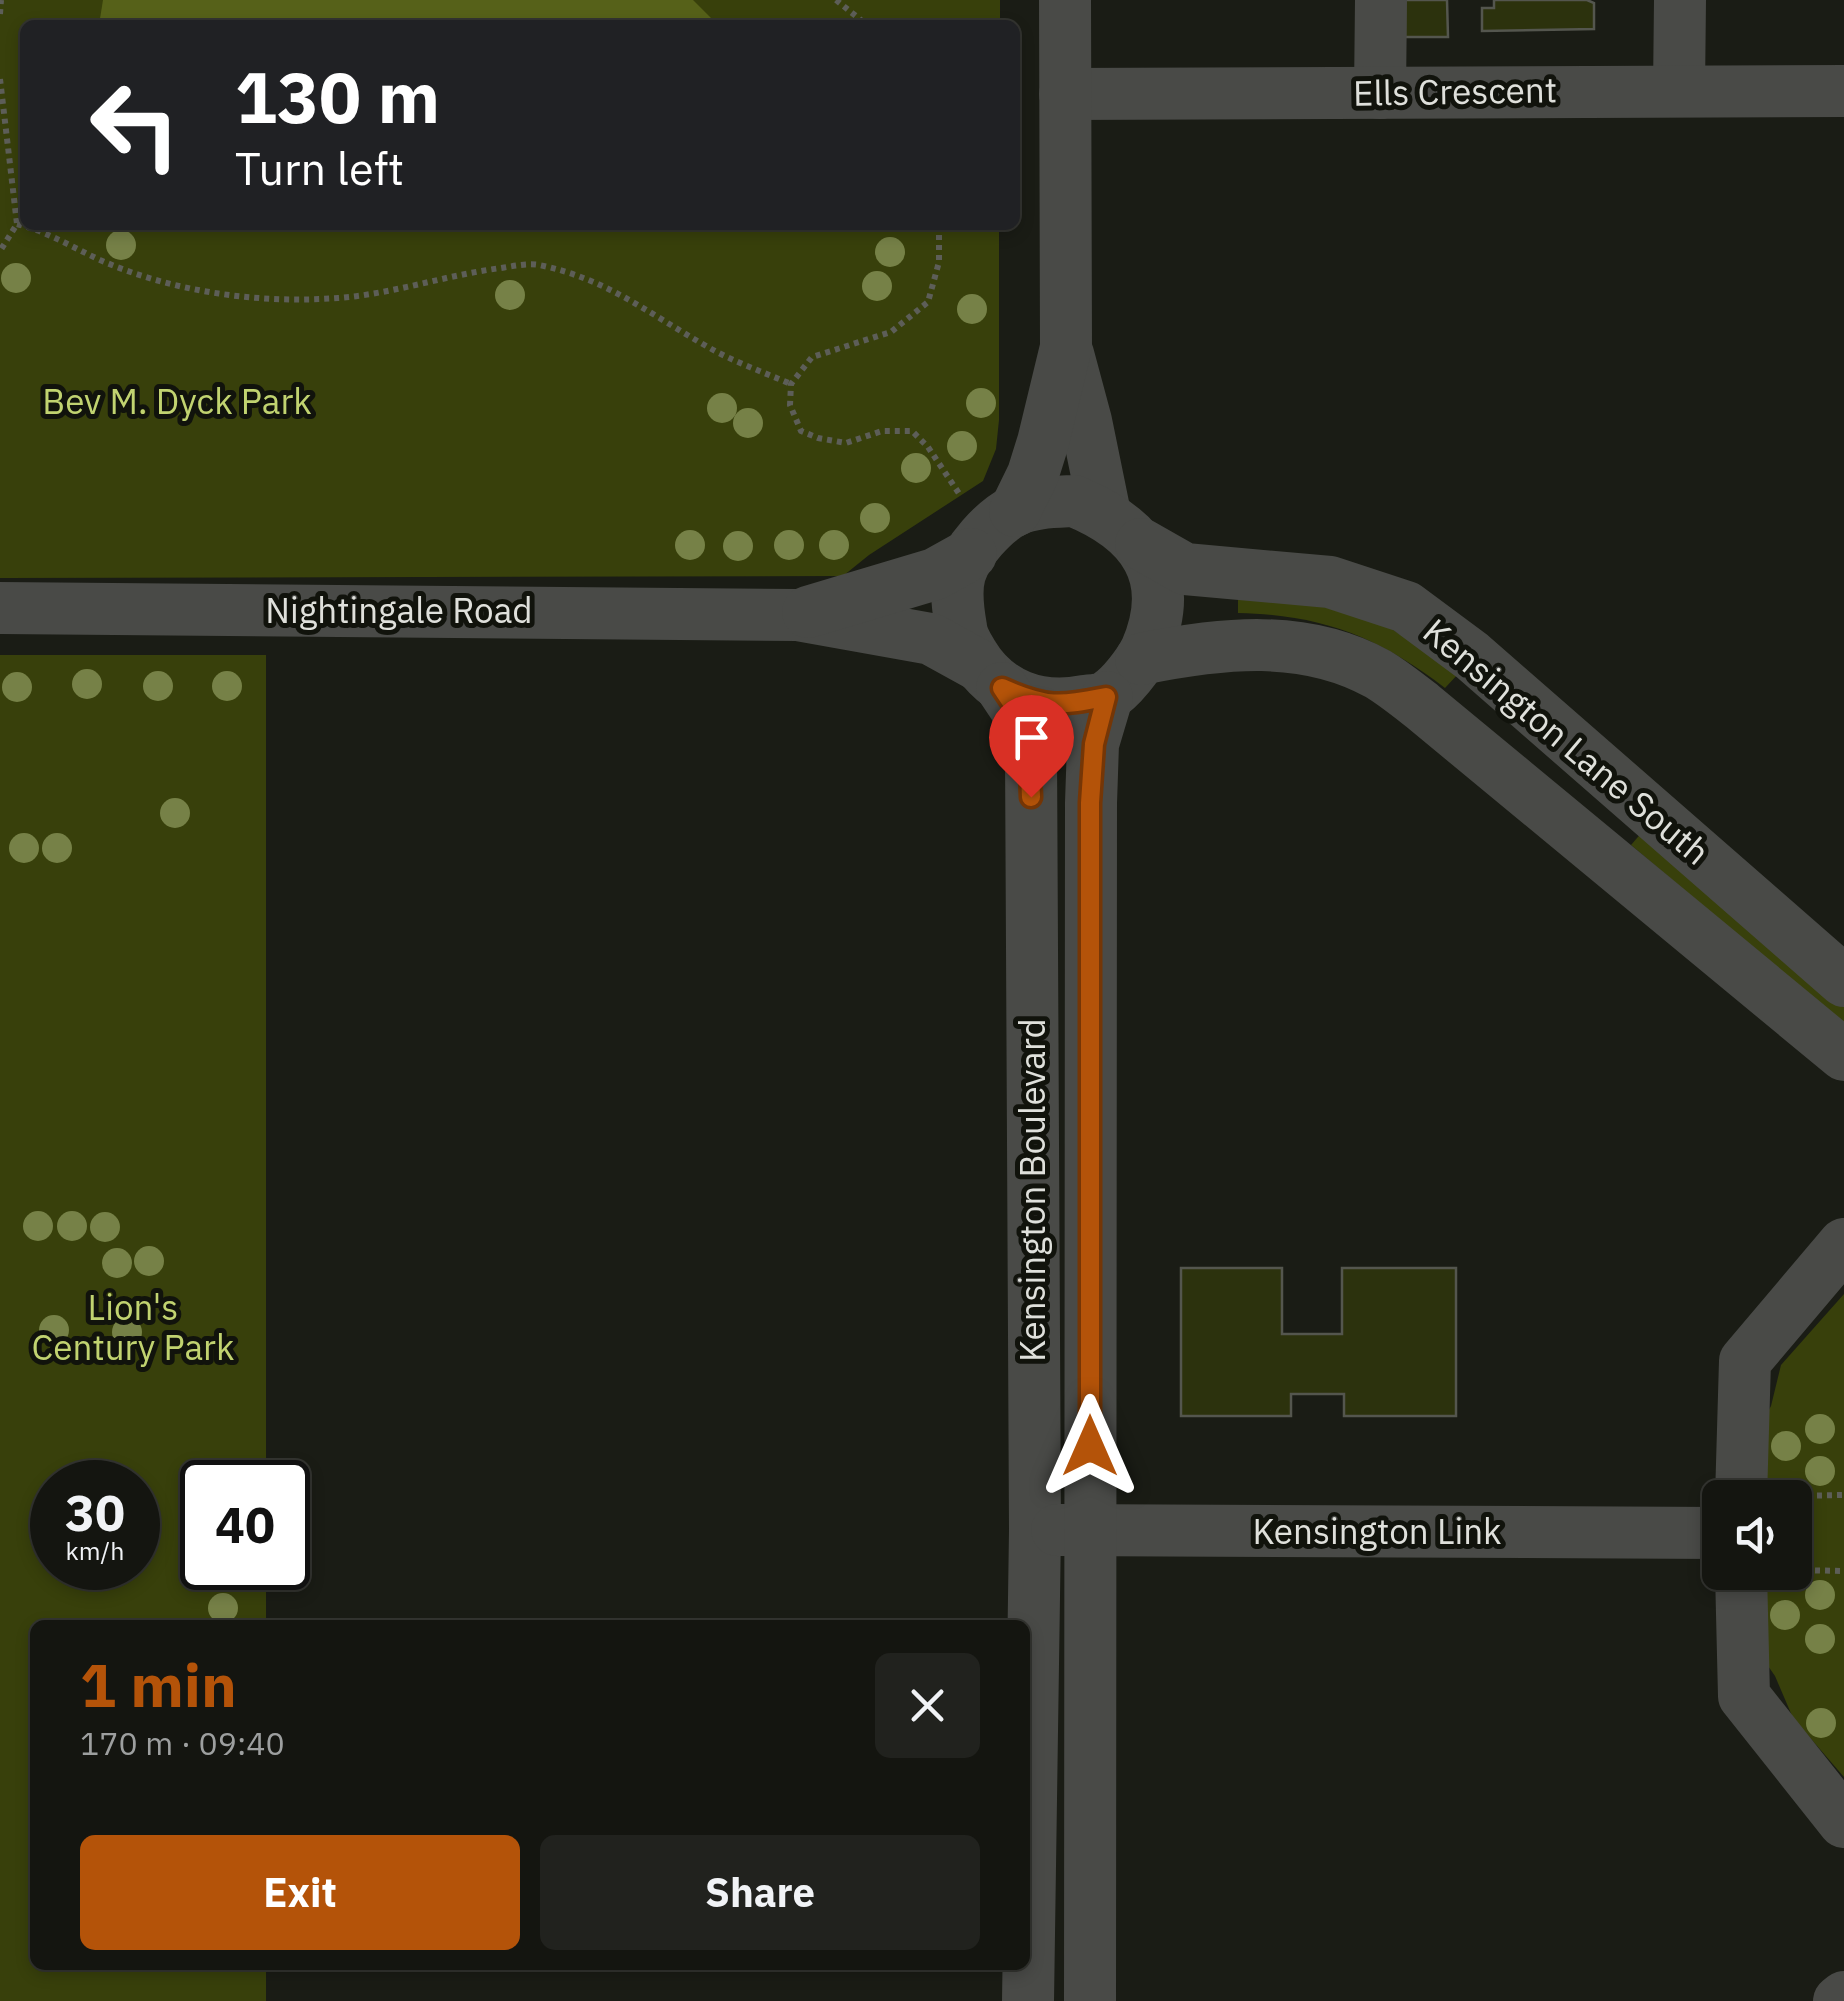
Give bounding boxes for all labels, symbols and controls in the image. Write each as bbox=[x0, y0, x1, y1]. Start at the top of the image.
text: 130 m bbox=[235, 51, 440, 142]
icon: left bbox=[70, 60, 200, 190]
street label: Ells Crescent bbox=[1353, 66, 1557, 116]
text: Turn left bbox=[235, 139, 404, 197]
park label: Bev M. Dyck Park bbox=[42, 378, 312, 424]
street label: Nightingale Road bbox=[265, 587, 533, 633]
street label: Kensington Lane South bbox=[1414, 608, 1719, 875]
pin bbox=[989, 695, 1074, 798]
icon: arrive bbox=[1004, 710, 1059, 765]
street label: Kensington Boulevard bbox=[1009, 1018, 1055, 1362]
park label: Lion's Century Park bbox=[32, 1284, 234, 1370]
position arrow bbox=[1038, 1394, 1142, 1498]
speed limit sign: 40 bbox=[180, 1460, 310, 1590]
text: 30 bbox=[65, 1480, 125, 1545]
map controls bbox=[1702, 1480, 1812, 1590]
button: sound bbox=[1702, 1480, 1812, 1590]
street label: Kensington Link bbox=[1252, 1508, 1502, 1554]
text: km/h bbox=[66, 1534, 124, 1567]
text: 1 min bbox=[80, 1645, 237, 1724]
button: close bbox=[875, 1653, 980, 1758]
text: 170 m · 09:40 bbox=[80, 1722, 285, 1764]
button: Exit bbox=[80, 1835, 520, 1950]
button: Share bbox=[540, 1835, 980, 1950]

